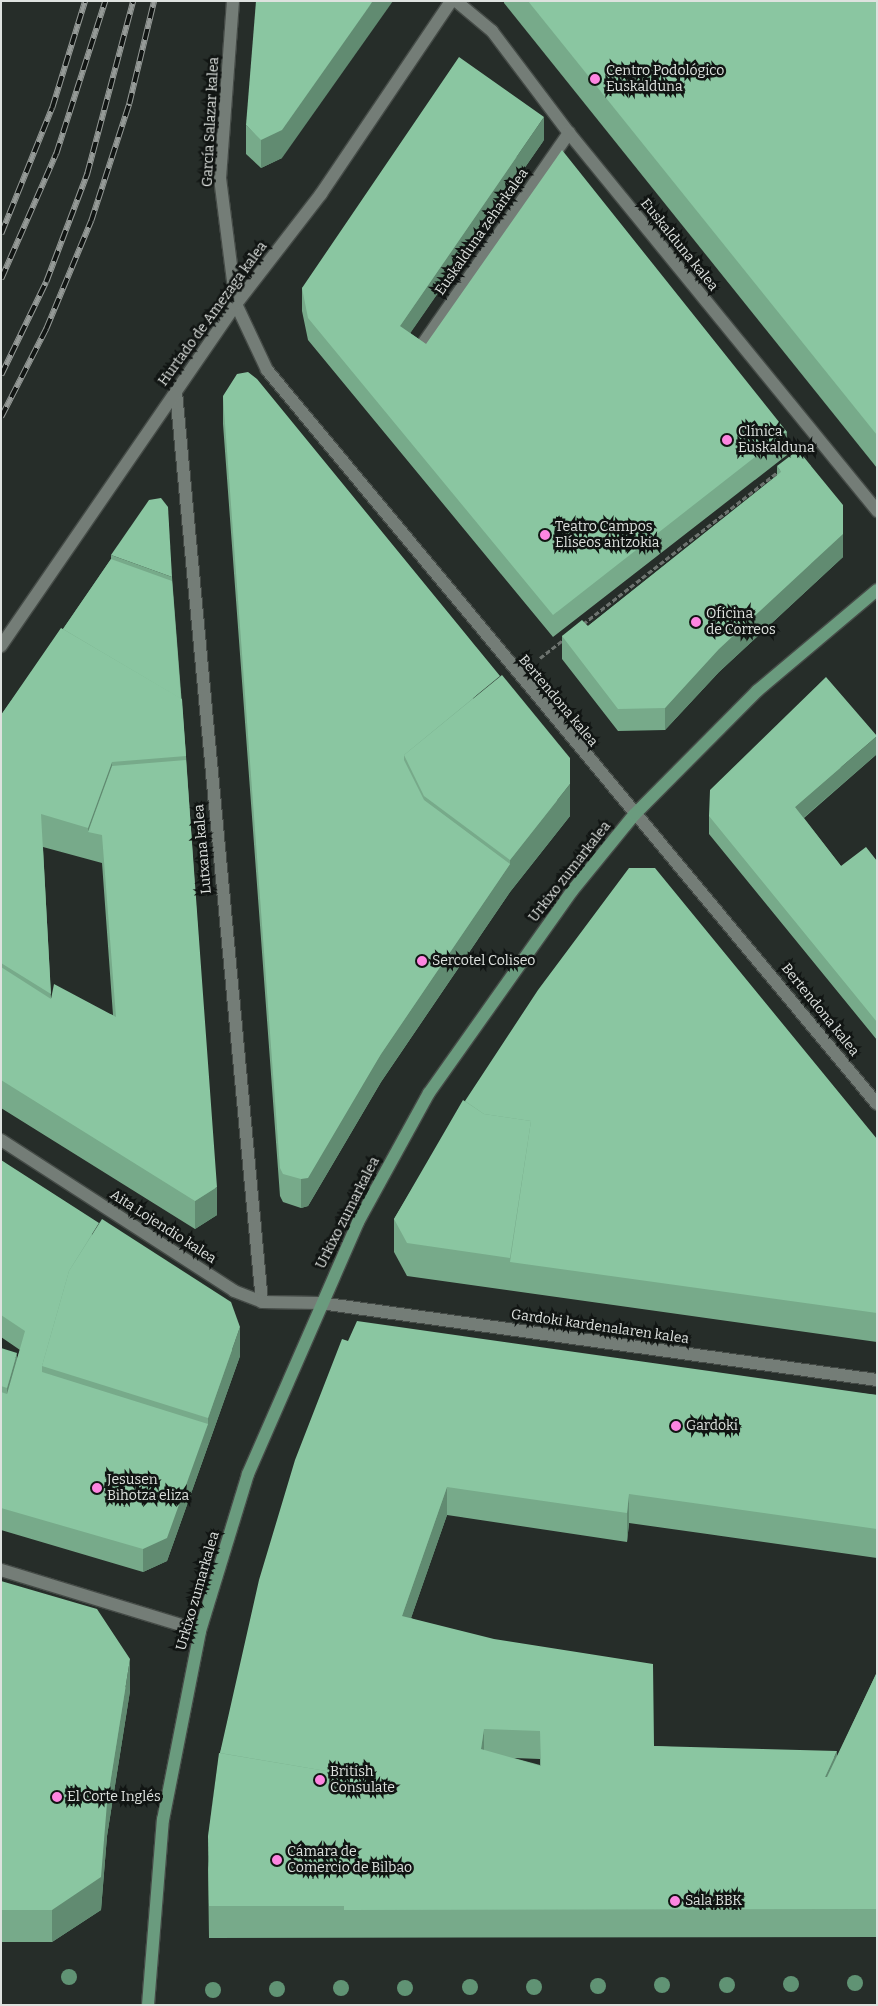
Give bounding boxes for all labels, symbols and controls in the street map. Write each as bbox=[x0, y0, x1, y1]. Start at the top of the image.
street label: García Salazar kalea bbox=[199, 57, 223, 187]
place label: Centro Podológico Euskalduna bbox=[606, 63, 724, 95]
marker: Centro Podológico Euskalduna bbox=[588, 72, 602, 86]
street label: Euskalduna zeharkalea bbox=[432, 165, 532, 299]
street label: Euskalduna kalea bbox=[637, 195, 721, 295]
street label: Hurtado de Amezaga kalea bbox=[155, 239, 271, 389]
place label: Clínica Euskalduna bbox=[738, 424, 815, 457]
marker: Clínica Euskalduna bbox=[720, 433, 734, 447]
place label: Teatro Campos Elíseos antzokia bbox=[555, 519, 660, 552]
marker: Teatro Campos Elíseos antzokia bbox=[539, 529, 551, 541]
place label: Oficina de Correos bbox=[706, 606, 776, 638]
marker: Oficina de Correos bbox=[690, 616, 702, 628]
street label: Bertendona kalea bbox=[515, 652, 601, 750]
street label: Lutxana kalea bbox=[191, 803, 215, 895]
street label: Urkixo zumarkalea bbox=[526, 818, 614, 926]
place label: Sercotel Coliseo bbox=[432, 953, 535, 969]
marker: Sercotel Coliseo bbox=[416, 955, 428, 967]
street label: Bertendona kalea bbox=[777, 960, 863, 1060]
street label: Urkixo zumarkalea bbox=[313, 1154, 383, 1272]
street label: Aita Lojendio kalea bbox=[107, 1186, 219, 1268]
street label: Gardoki kardenalaren kalea bbox=[510, 1306, 690, 1348]
place label: Gardoki bbox=[686, 1418, 738, 1434]
marker: Gardoki bbox=[670, 1420, 682, 1432]
place label: Jesusen Bihotza eliza bbox=[107, 1472, 189, 1504]
marker: Jesusen Bihotza eliza bbox=[91, 1482, 103, 1494]
street label: Urkixo zumarkalea bbox=[173, 1530, 223, 1652]
place label: British Consulate bbox=[330, 1764, 395, 1796]
marker: British Consulate bbox=[314, 1774, 326, 1786]
place label: El Corte Inglés bbox=[67, 1789, 161, 1805]
marker: El Corte Inglés bbox=[51, 1791, 63, 1803]
place label: Cámara de Comercio de Bilbao bbox=[287, 1844, 412, 1876]
marker: Cámara de Comercio de Bilbao bbox=[271, 1854, 283, 1866]
place label: Sala BBK bbox=[685, 1893, 742, 1909]
marker: Sala BBK bbox=[669, 1895, 681, 1907]

